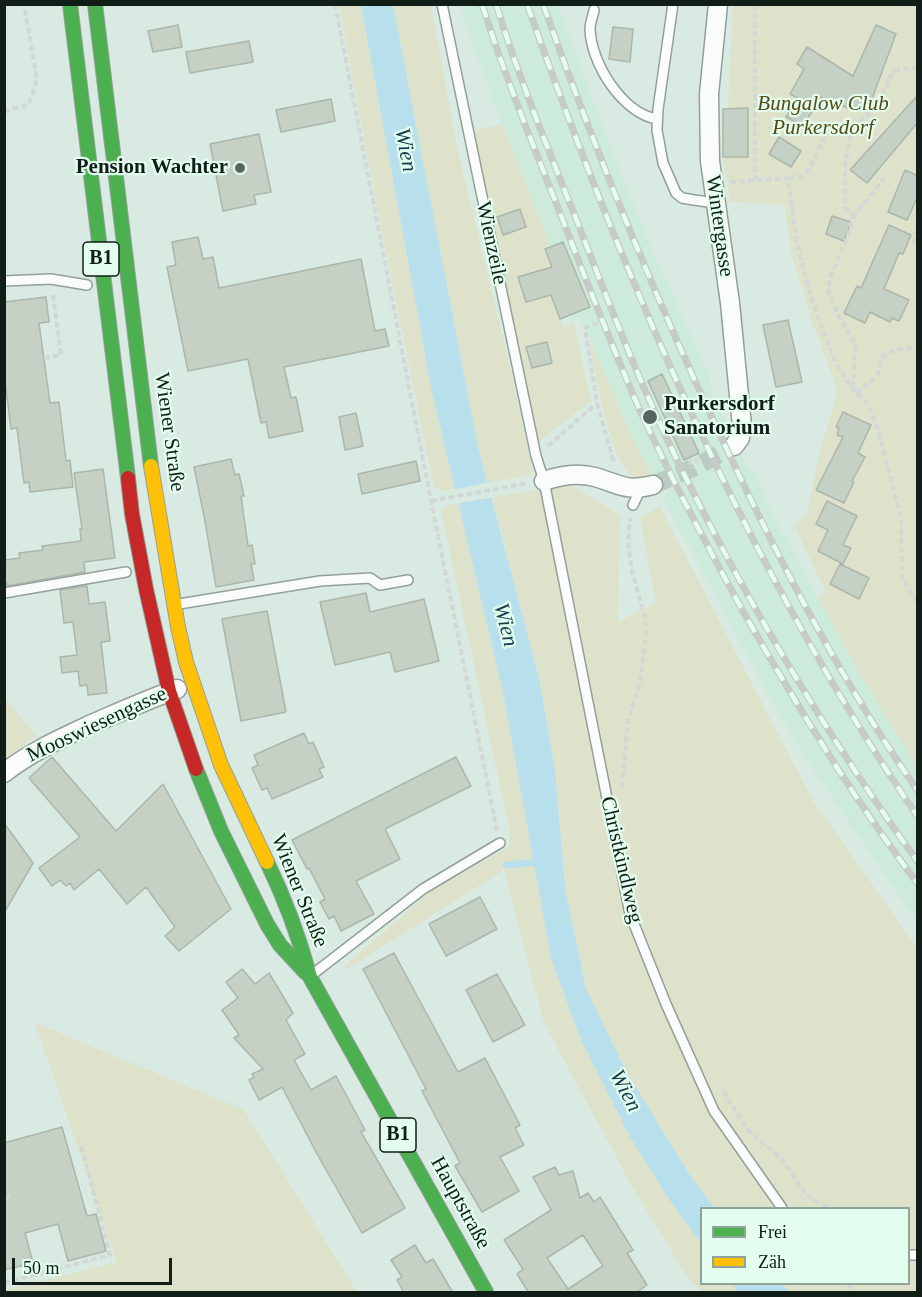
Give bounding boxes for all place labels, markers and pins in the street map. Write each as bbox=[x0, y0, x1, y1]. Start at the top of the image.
place label: Pension Wachter bbox=[76, 155, 228, 181]
marker: Pension Wachter bbox=[233, 161, 247, 175]
place label: Purkersdorf Sanatorium bbox=[664, 392, 775, 442]
marker: Purkersdorf Sanatorium bbox=[641, 408, 659, 426]

